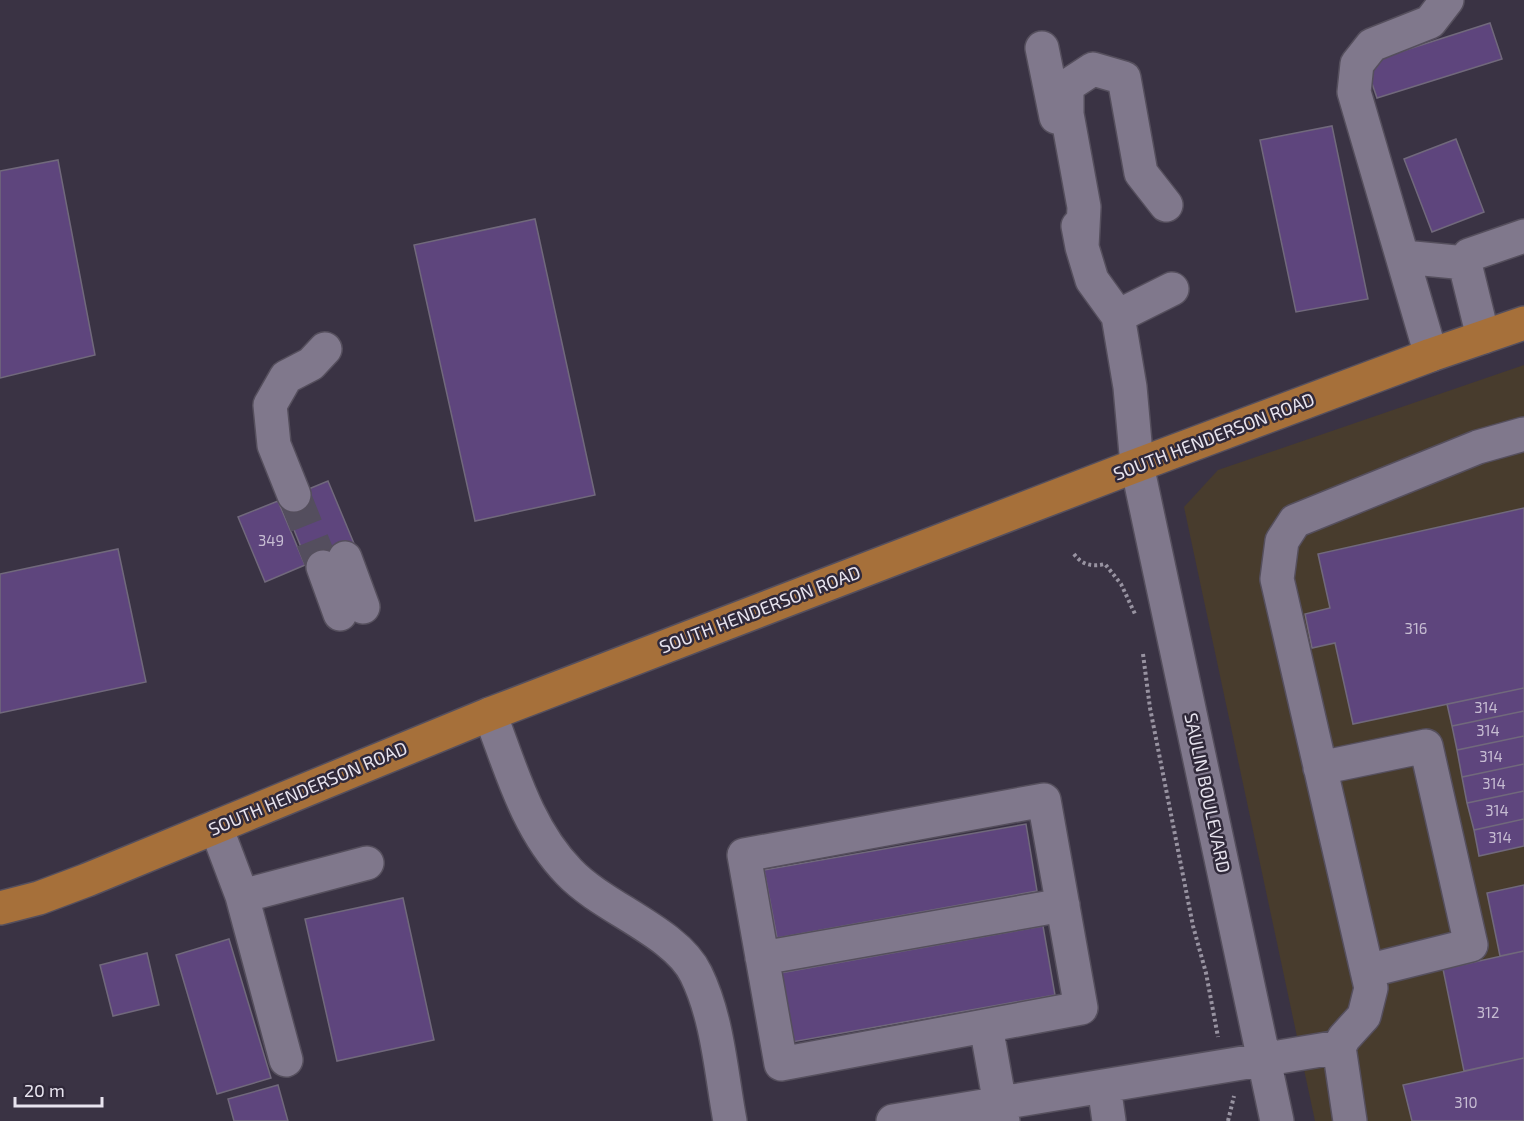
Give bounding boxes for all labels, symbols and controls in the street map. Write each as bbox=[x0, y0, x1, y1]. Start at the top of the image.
street label: SOUTH HENDERSON ROAD bbox=[1110, 388, 1317, 485]
house number: 349 bbox=[258, 531, 284, 549]
street label: SOUTH HENDERSON ROAD bbox=[656, 561, 863, 658]
house number: 316 bbox=[1405, 619, 1427, 637]
house number: 314 bbox=[1474, 698, 1498, 716]
street label: SAULIN BOULEVARD bbox=[1180, 711, 1236, 875]
house number: 314 bbox=[1476, 721, 1500, 739]
street label: SOUTH HENDERSON ROAD bbox=[205, 736, 410, 840]
house number: 314 bbox=[1479, 747, 1503, 765]
house number: 314 bbox=[1482, 774, 1506, 792]
house number: 314 bbox=[1485, 801, 1509, 819]
house number: 314 bbox=[1488, 828, 1512, 846]
house number: 312 bbox=[1477, 1003, 1499, 1021]
scale bar bbox=[15, 1070, 102, 1108]
text: 20 m bbox=[24, 1079, 65, 1101]
house number: 310 bbox=[1454, 1093, 1478, 1111]

